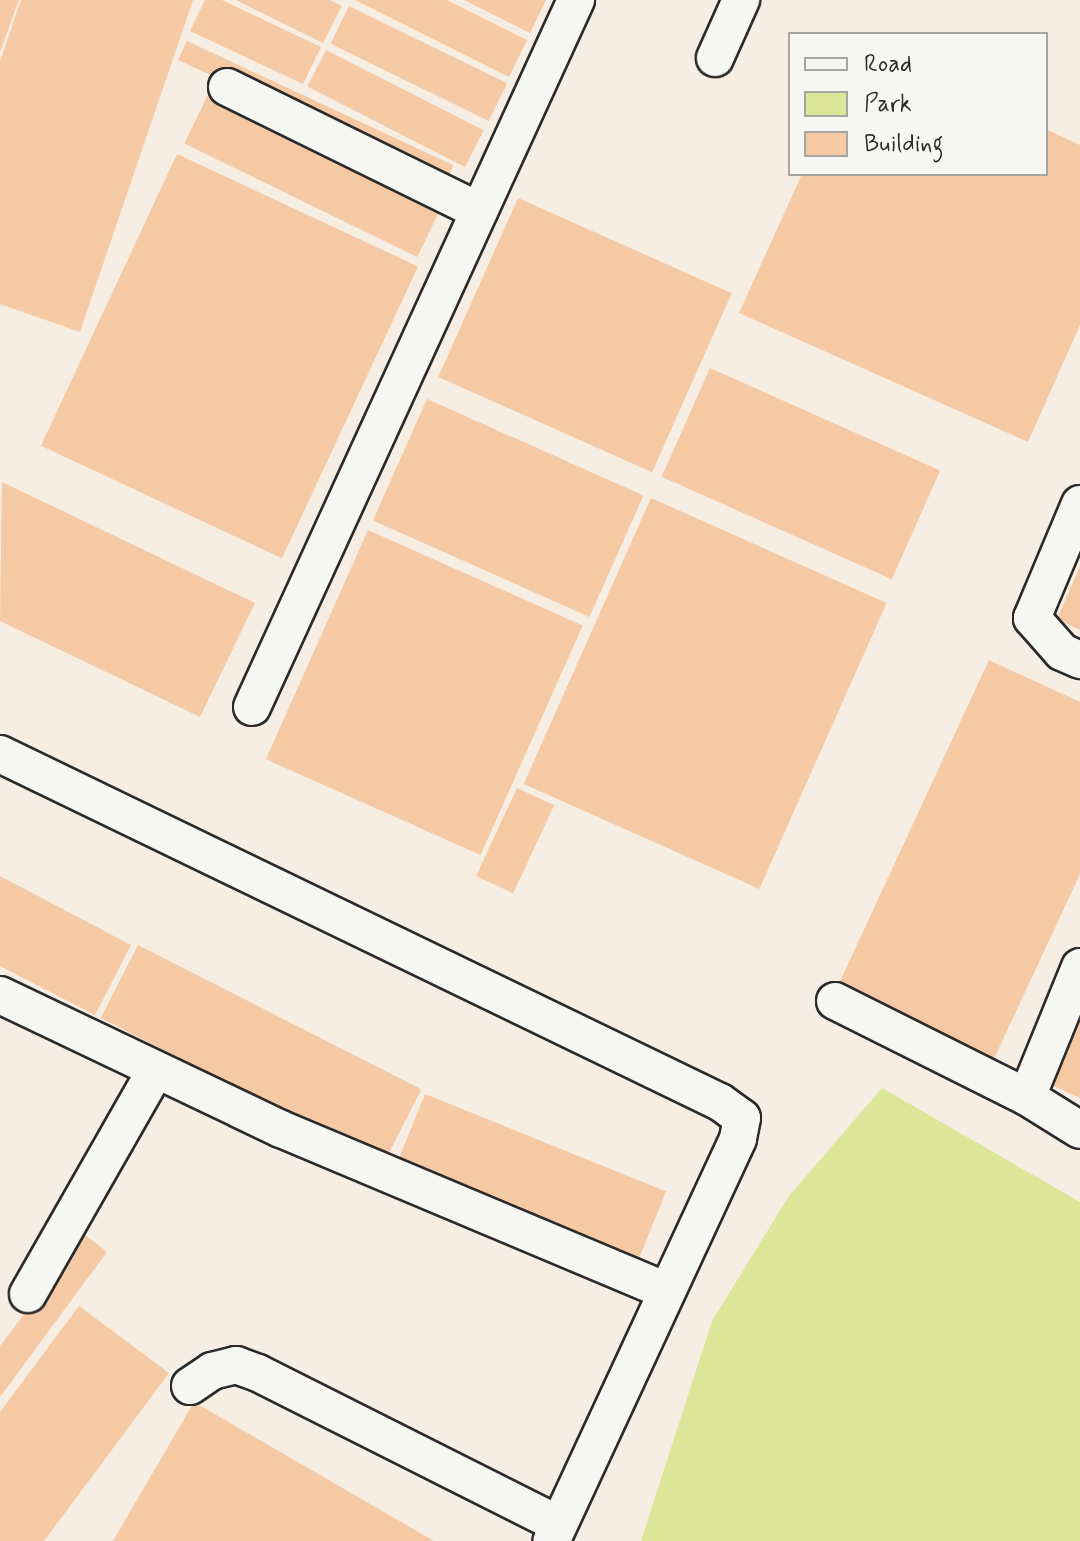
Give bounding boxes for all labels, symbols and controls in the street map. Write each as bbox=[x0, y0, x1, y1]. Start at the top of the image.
legend bbox=[788, 32, 1048, 176]
text: Road bbox=[864, 49, 912, 80]
text: Park bbox=[864, 89, 912, 120]
text: Building bbox=[864, 129, 944, 160]

